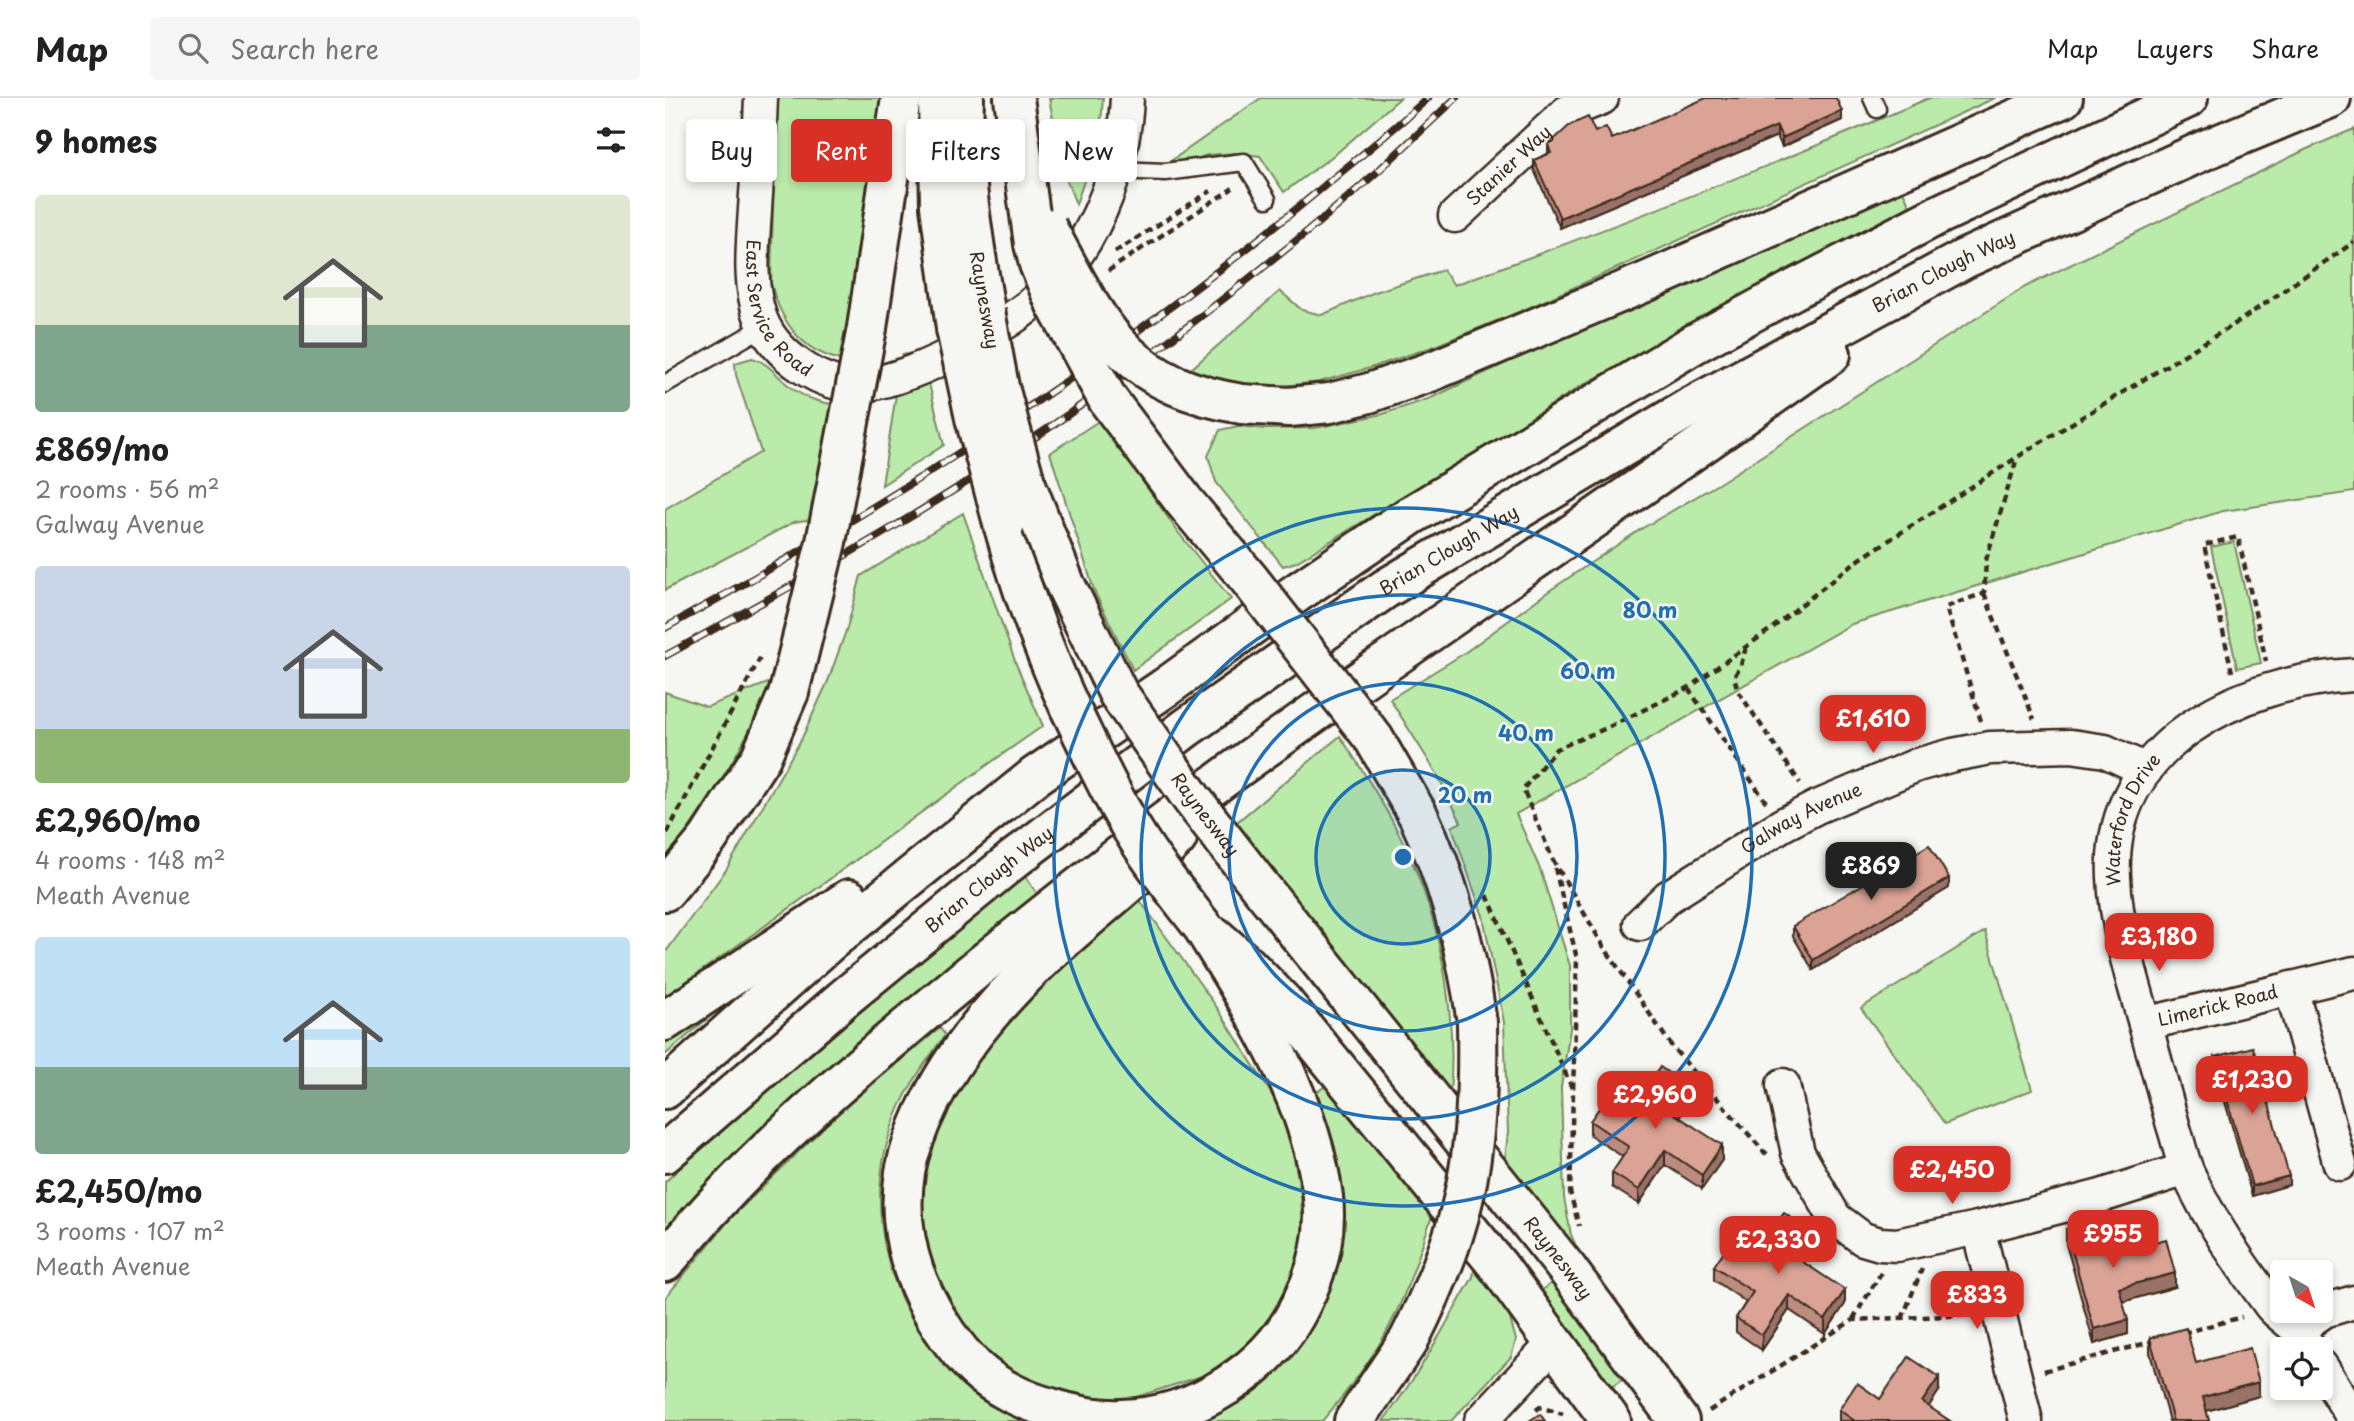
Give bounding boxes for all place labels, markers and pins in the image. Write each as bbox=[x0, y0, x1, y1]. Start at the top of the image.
pin: £1,610 bbox=[1816, 696, 1930, 755]
pin: £869 bbox=[1830, 842, 1912, 902]
centre of rings bbox=[1391, 845, 1415, 869]
pin: £3,180 bbox=[2102, 914, 2216, 973]
pin: £1,230 bbox=[2195, 1056, 2309, 1116]
pin: £2,960 bbox=[1598, 1072, 1712, 1131]
pin: £2,450 bbox=[1895, 1146, 2009, 1206]
pin: £955 bbox=[2072, 1210, 2154, 1270]
pin: £2,330 bbox=[1721, 1216, 1835, 1276]
pin: £833 bbox=[1936, 1272, 2018, 1331]

